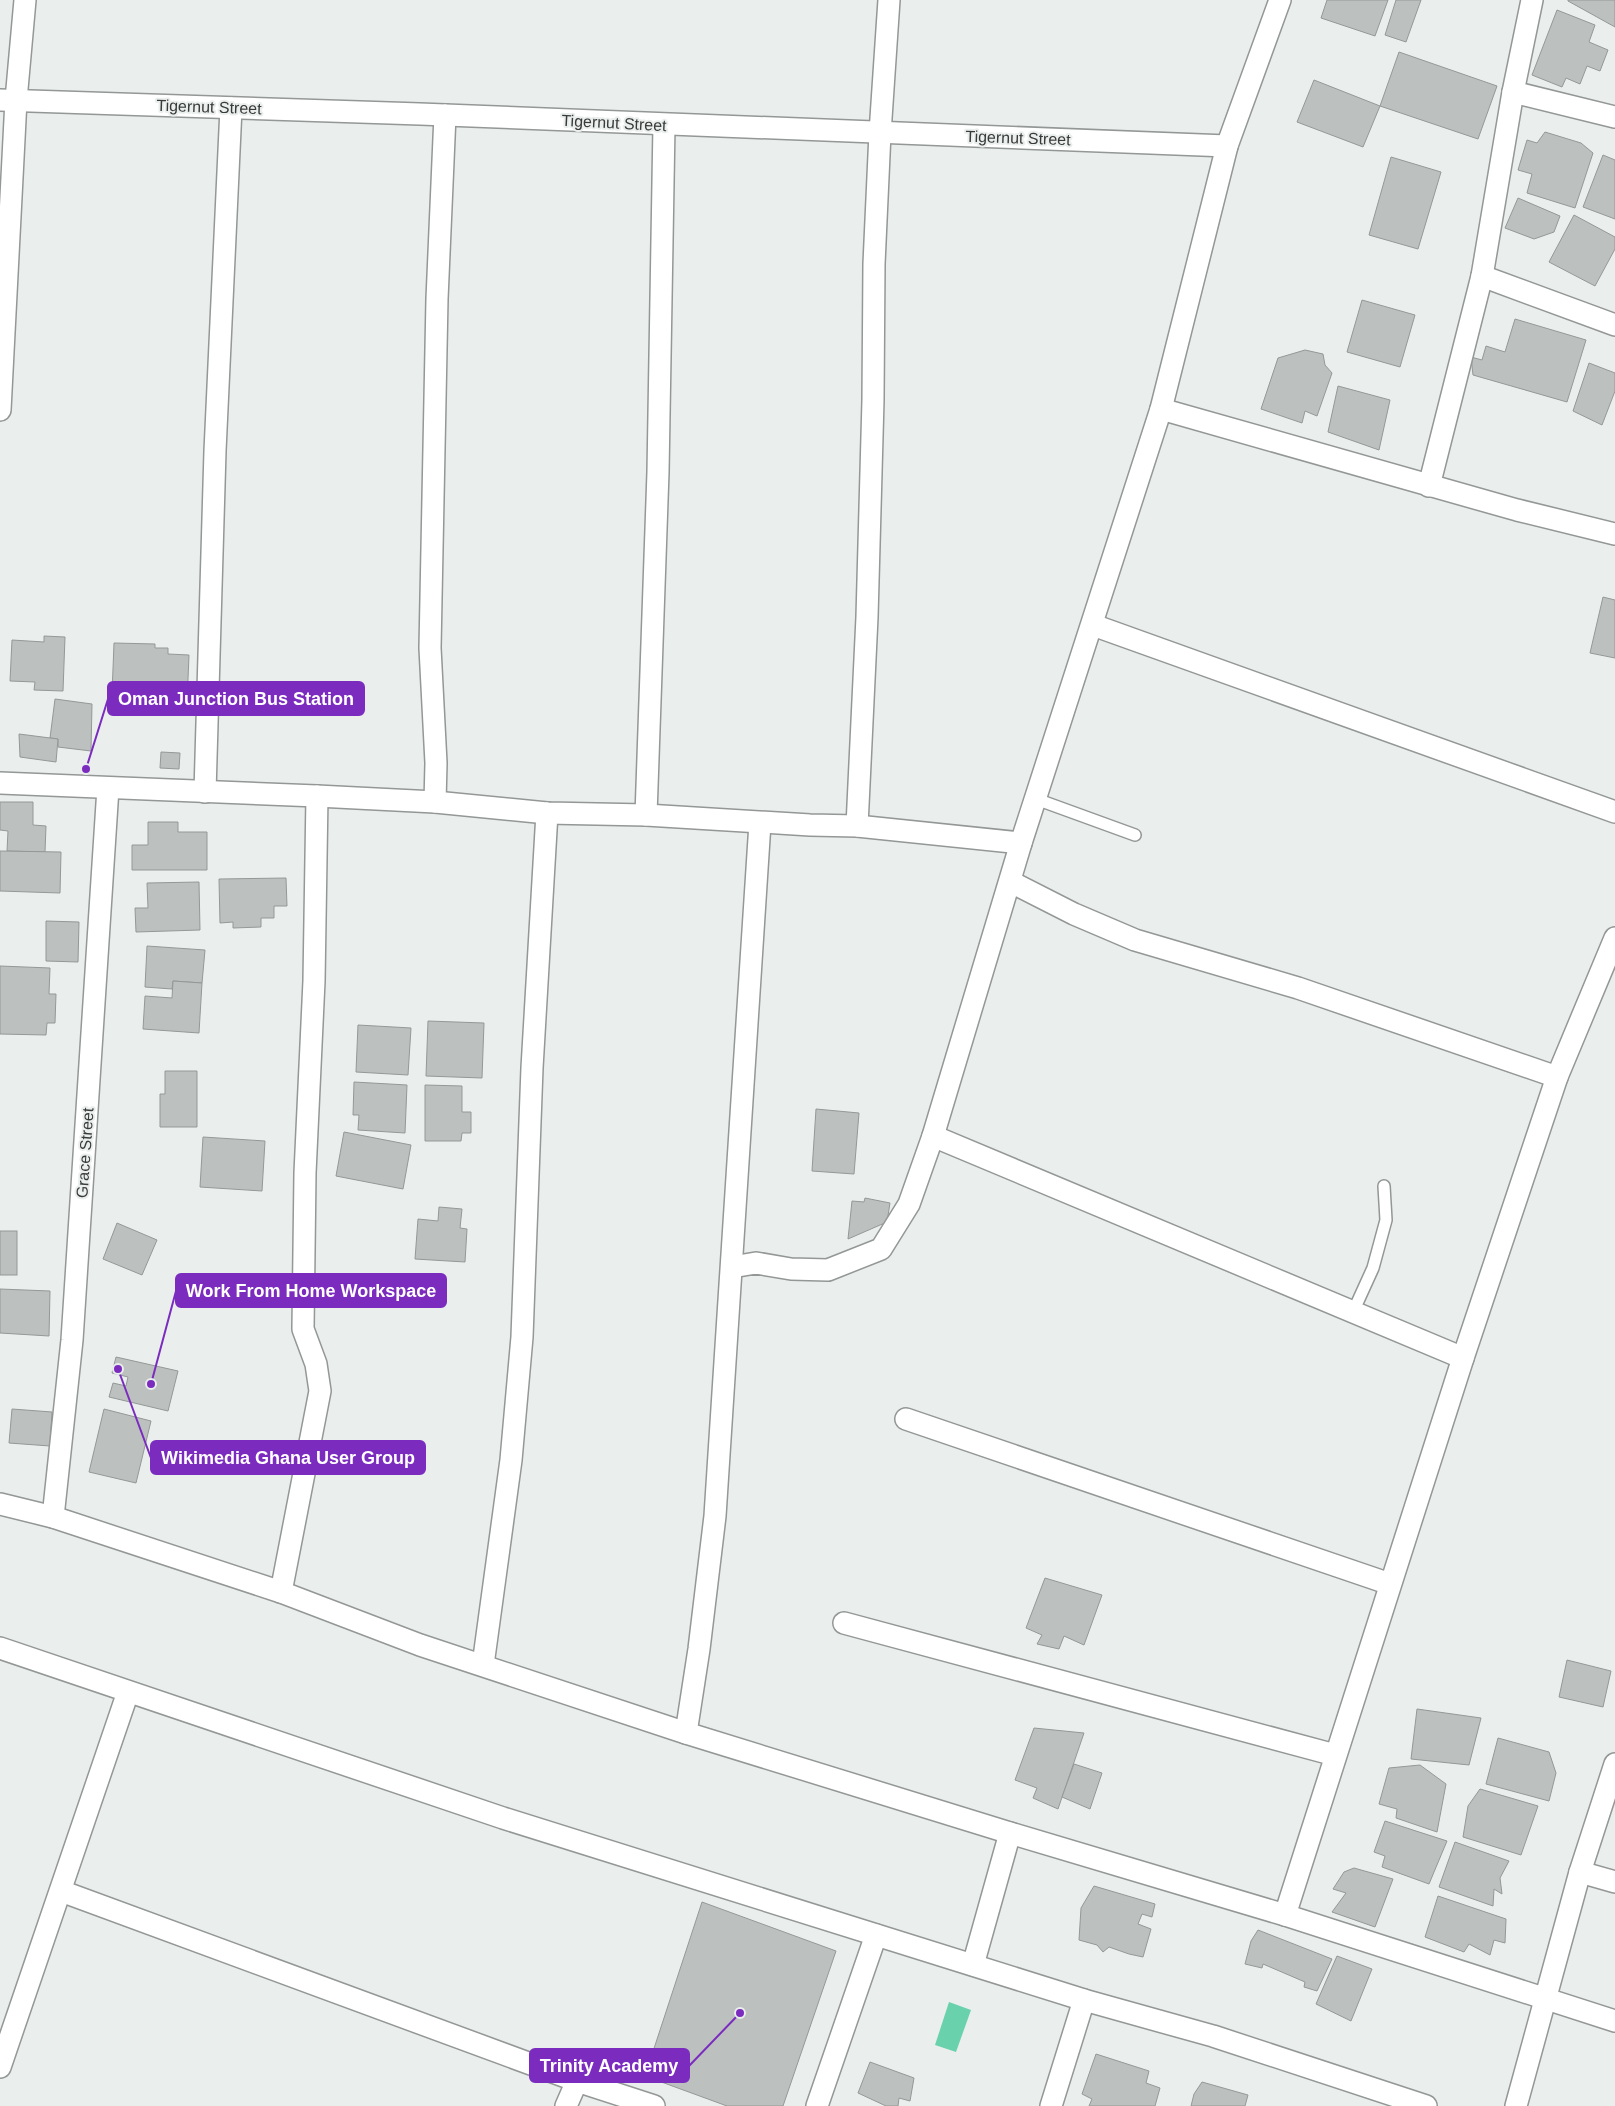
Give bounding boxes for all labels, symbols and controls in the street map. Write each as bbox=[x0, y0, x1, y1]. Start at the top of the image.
street label: Tigernut Street bbox=[156, 97, 262, 117]
street label: Tigernut Street bbox=[561, 112, 668, 134]
street label: Tigernut Street bbox=[965, 128, 1071, 148]
callout: Oman Junction Bus Station bbox=[108, 682, 364, 715]
text: Oman Junction Bus Station bbox=[118, 689, 354, 709]
street label: Grace Street bbox=[73, 1107, 97, 1199]
callout: Work From Home Workspace bbox=[176, 1274, 446, 1307]
text: Work From Home Workspace bbox=[186, 1281, 436, 1301]
callout: Wikimedia Ghana User Group bbox=[151, 1441, 425, 1474]
text: Wikimedia Ghana User Group bbox=[161, 1448, 415, 1468]
callout: Trinity Academy bbox=[530, 2049, 689, 2082]
text: Trinity Academy bbox=[540, 2056, 678, 2076]

